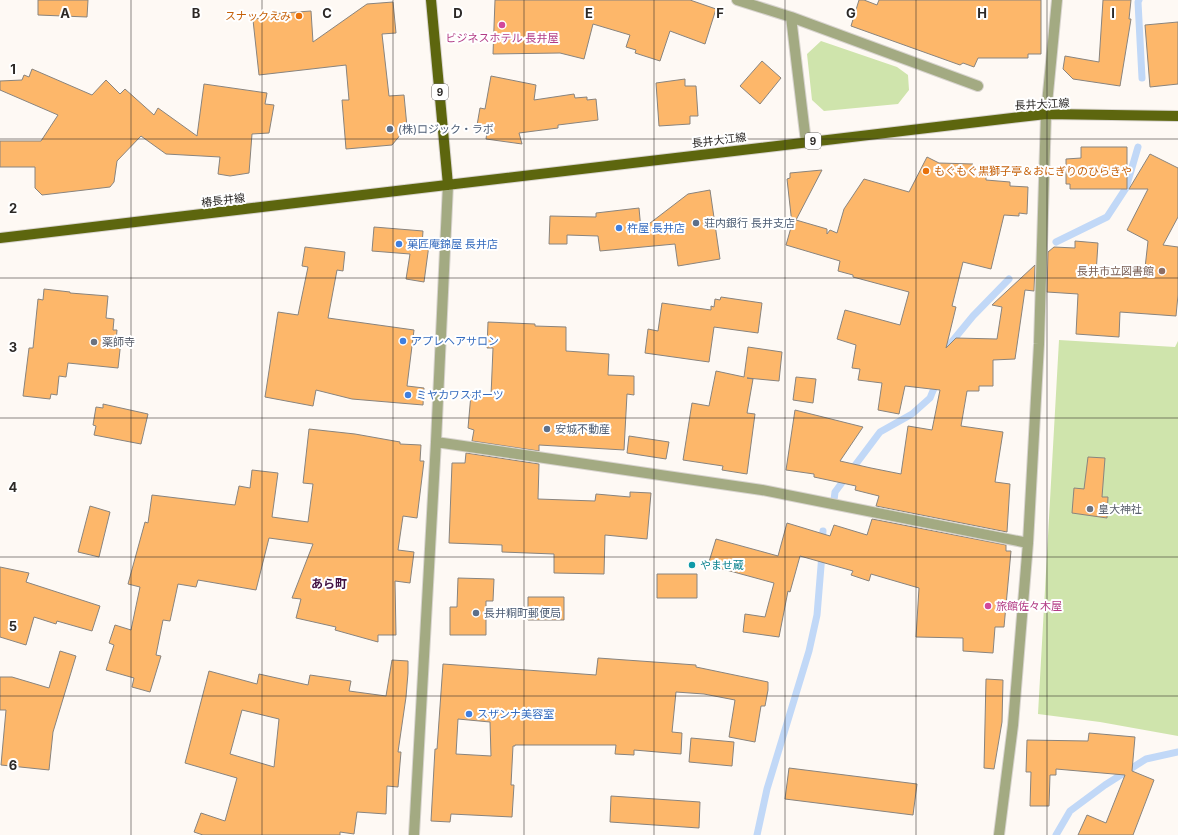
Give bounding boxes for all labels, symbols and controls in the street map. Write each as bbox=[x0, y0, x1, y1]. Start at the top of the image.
text: A bbox=[60, 5, 70, 21]
text: B bbox=[192, 5, 201, 21]
text: C bbox=[322, 5, 332, 21]
text: D bbox=[453, 5, 463, 21]
text: E bbox=[585, 5, 593, 21]
text: F bbox=[716, 5, 724, 21]
text: G bbox=[846, 5, 856, 21]
text: H bbox=[977, 5, 987, 21]
text: I bbox=[1111, 5, 1115, 21]
place label: スナックえみ bbox=[225, 9, 291, 23]
marker: スナックえみ bbox=[294, 11, 304, 21]
marker: ビジネスホテル 長井屋 bbox=[497, 20, 507, 30]
place label: ビジネスホテル 長井屋 bbox=[445, 31, 559, 45]
text: 1 bbox=[10, 61, 16, 77]
road number: 9 bbox=[432, 84, 448, 100]
street label: 長井大江線 bbox=[1014, 96, 1070, 112]
place label: (株)ロジック・ラボ bbox=[398, 122, 494, 136]
marker: (株)ロジック・ラボ bbox=[385, 124, 395, 134]
street label: 長井大江線 bbox=[691, 130, 747, 150]
road number: 9 bbox=[805, 133, 821, 149]
place label: もぐもぐ黒獅子亭＆おにぎりのひらきや bbox=[934, 164, 1132, 178]
marker: もぐもぐ黒獅子亭＆おにぎりのひらきや bbox=[921, 166, 931, 176]
street label: 椿長井線 bbox=[200, 190, 246, 210]
text: 2 bbox=[9, 200, 17, 216]
place label: 荘内銀行 長井支店 bbox=[704, 216, 795, 230]
marker: 荘内銀行 長井支店 bbox=[691, 218, 701, 228]
place label: 杵屋 長井店 bbox=[627, 221, 685, 235]
marker: 杵屋 長井店 bbox=[614, 223, 624, 233]
place label: 菓匠庵錦屋 長井店 bbox=[407, 237, 498, 251]
marker: 菓匠庵錦屋 長井店 bbox=[394, 239, 404, 249]
place label: 長井市立図書館 bbox=[1077, 264, 1154, 278]
marker: 長井市立図書館 bbox=[1157, 266, 1167, 276]
place label: アプレヘアサロン bbox=[411, 334, 499, 348]
place label: 薬師寺 bbox=[102, 335, 135, 349]
marker: アプレヘアサロン bbox=[398, 336, 408, 346]
marker: 薬師寺 bbox=[89, 337, 99, 347]
text: 3 bbox=[9, 339, 17, 355]
place label: ミヤカワスポーツ bbox=[416, 388, 504, 402]
marker: ミヤカワスポーツ bbox=[403, 390, 413, 400]
place label: 安城不動産 bbox=[555, 422, 610, 436]
marker: 安城不動産 bbox=[542, 424, 552, 434]
text: 4 bbox=[9, 479, 18, 495]
place label: 皇大神社 bbox=[1098, 502, 1142, 516]
marker: 皇大神社 bbox=[1085, 504, 1095, 514]
place label: やませ蔵 bbox=[700, 558, 744, 572]
marker: やませ蔵 bbox=[687, 560, 697, 570]
district label: あら町 bbox=[311, 576, 347, 591]
place label: 旅館佐々木屋 bbox=[996, 599, 1062, 613]
marker: 旅館佐々木屋 bbox=[983, 601, 993, 611]
place label: 長井粡町郵便局 bbox=[484, 606, 561, 620]
marker: 長井粡町郵便局 bbox=[471, 608, 481, 618]
text: 5 bbox=[9, 618, 17, 634]
place label: スザンナ美容室 bbox=[477, 707, 554, 721]
marker: スザンナ美容室 bbox=[464, 709, 474, 719]
text: 6 bbox=[9, 757, 17, 773]

